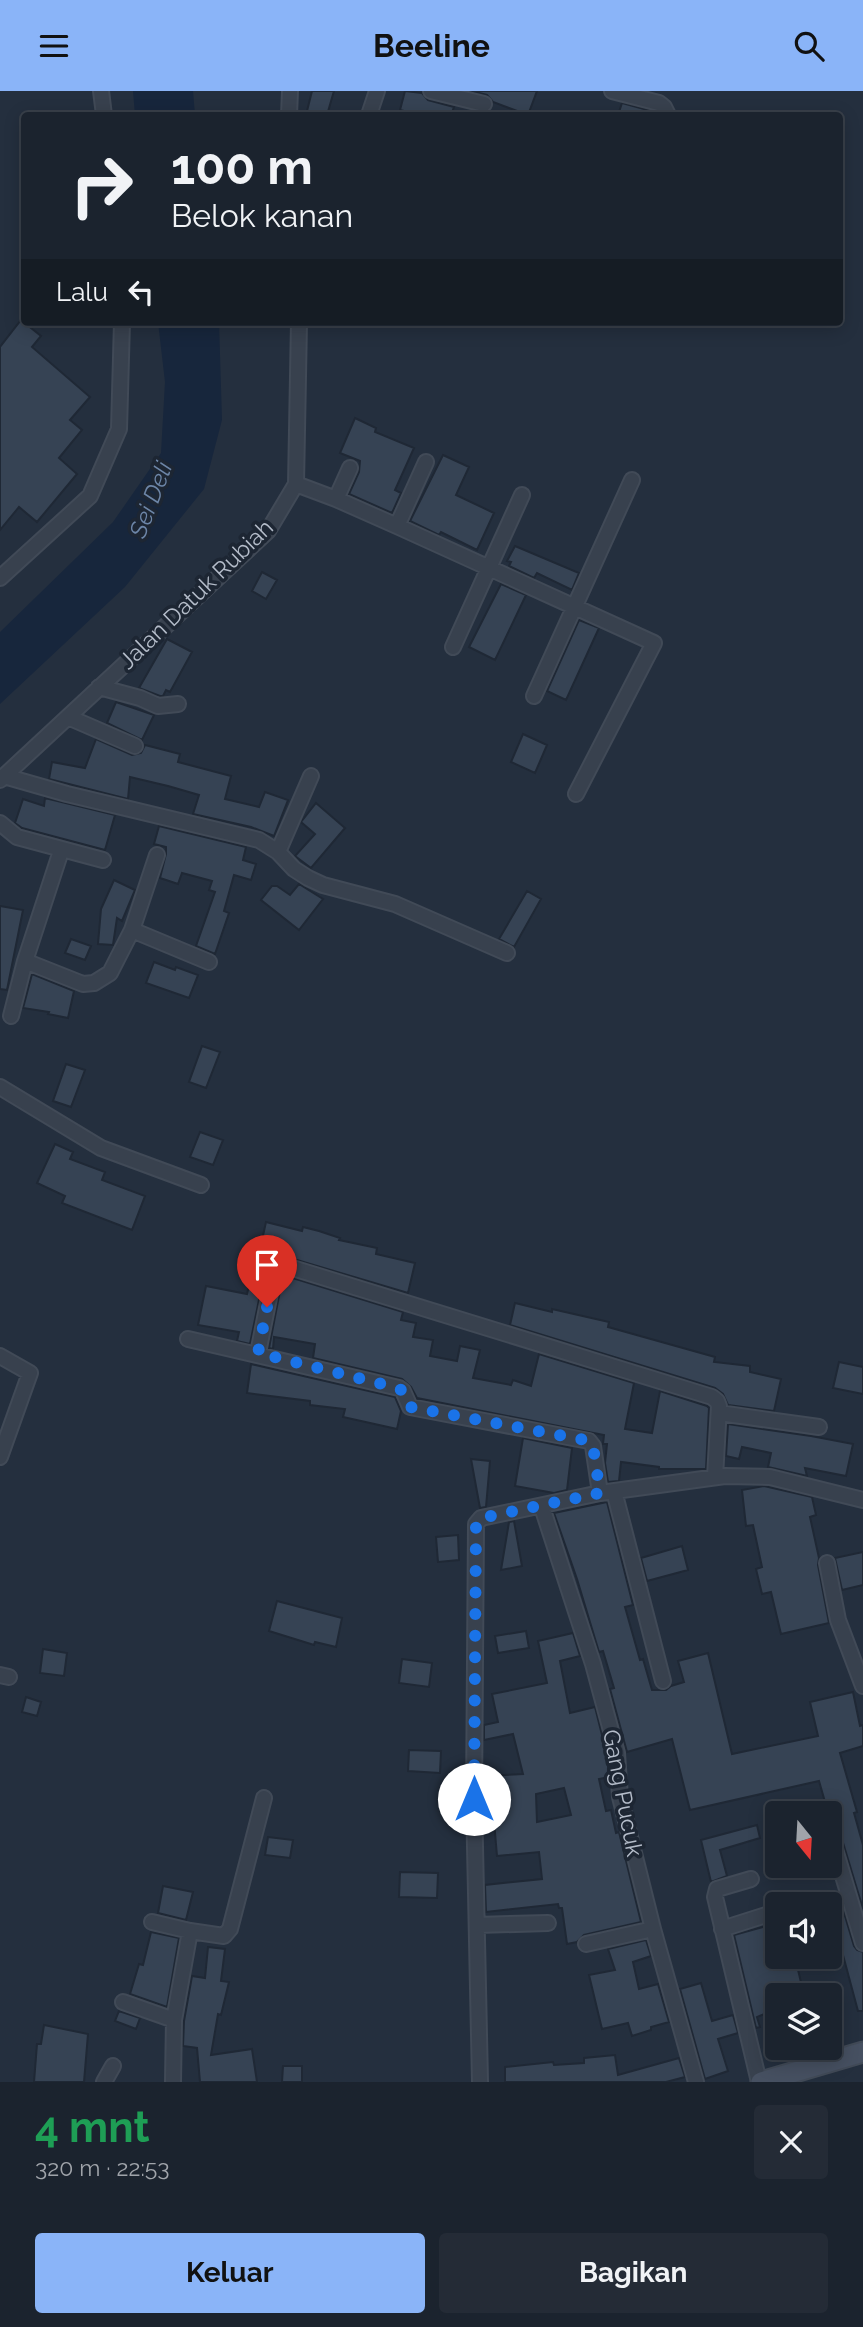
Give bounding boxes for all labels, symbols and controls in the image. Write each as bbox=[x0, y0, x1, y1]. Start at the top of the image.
icon: menu bbox=[35, 27, 73, 65]
text: Beeline bbox=[373, 27, 490, 64]
icon: search bbox=[790, 27, 828, 65]
text: 100 m bbox=[171, 138, 313, 195]
icon: right bbox=[56, 140, 147, 231]
text: Belok kanan bbox=[171, 197, 353, 234]
icon: left bbox=[122, 273, 160, 311]
text: Lalu bbox=[56, 277, 108, 307]
water label: Sei Deli bbox=[123, 457, 179, 543]
street label: Jalan Datuk Rubiah bbox=[113, 513, 278, 674]
pin bbox=[237, 1235, 297, 1307]
icon: arrive bbox=[248, 1246, 286, 1284]
street label: Gang Pucuk bbox=[598, 1727, 649, 1859]
position arrow bbox=[437, 1762, 511, 1836]
north arrow bbox=[765, 1801, 842, 1878]
map controls bbox=[765, 1801, 842, 2060]
button: sound bbox=[765, 1892, 842, 1969]
button: layers bbox=[765, 1983, 842, 2060]
text: 4 mnt bbox=[35, 2103, 150, 2152]
button: close bbox=[754, 2105, 828, 2179]
text: 320 m · 22:53 bbox=[35, 2154, 170, 2181]
button: Keluar bbox=[35, 2233, 425, 2313]
button: Bagikan bbox=[439, 2233, 828, 2313]

